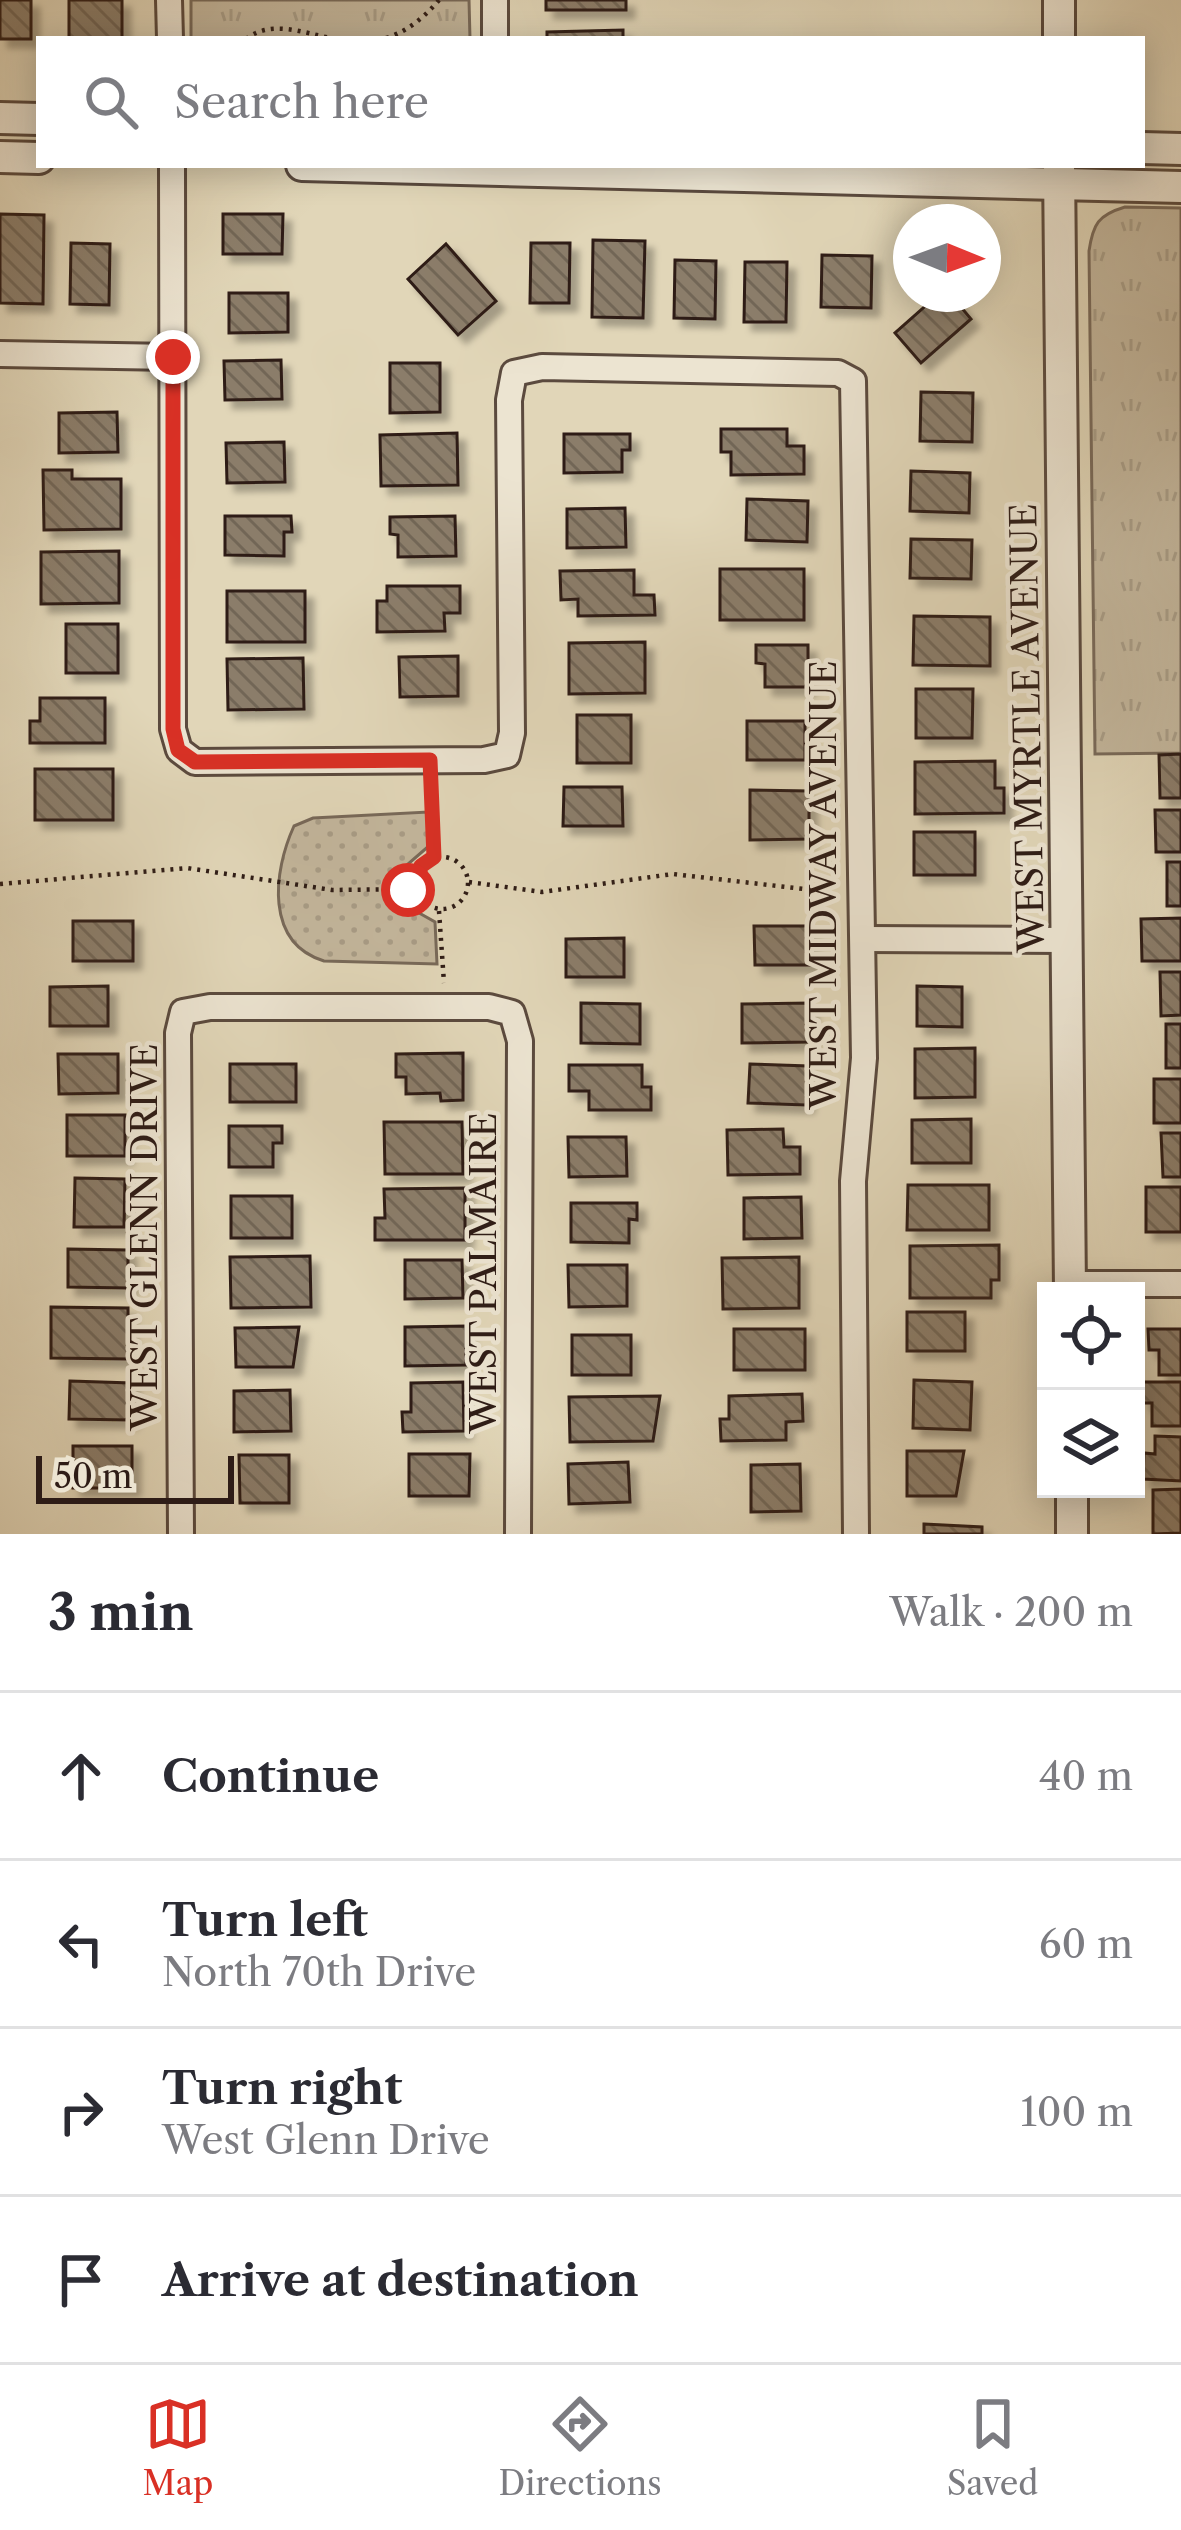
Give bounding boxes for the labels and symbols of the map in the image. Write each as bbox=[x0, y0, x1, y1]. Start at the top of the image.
north arrow bbox=[893, 204, 1001, 312]
route end bbox=[146, 330, 200, 384]
street label: WEST MYRTLE AVENUE bbox=[1001, 503, 1053, 954]
street label: WEST MIDWAY AVENUE bbox=[801, 661, 845, 1110]
route start bbox=[381, 863, 435, 917]
street label: WEST GLENN DRIVE bbox=[122, 1043, 166, 1432]
street label: WEST PALMAIRE bbox=[461, 1112, 505, 1435]
scale bar bbox=[36, 1450, 234, 1503]

